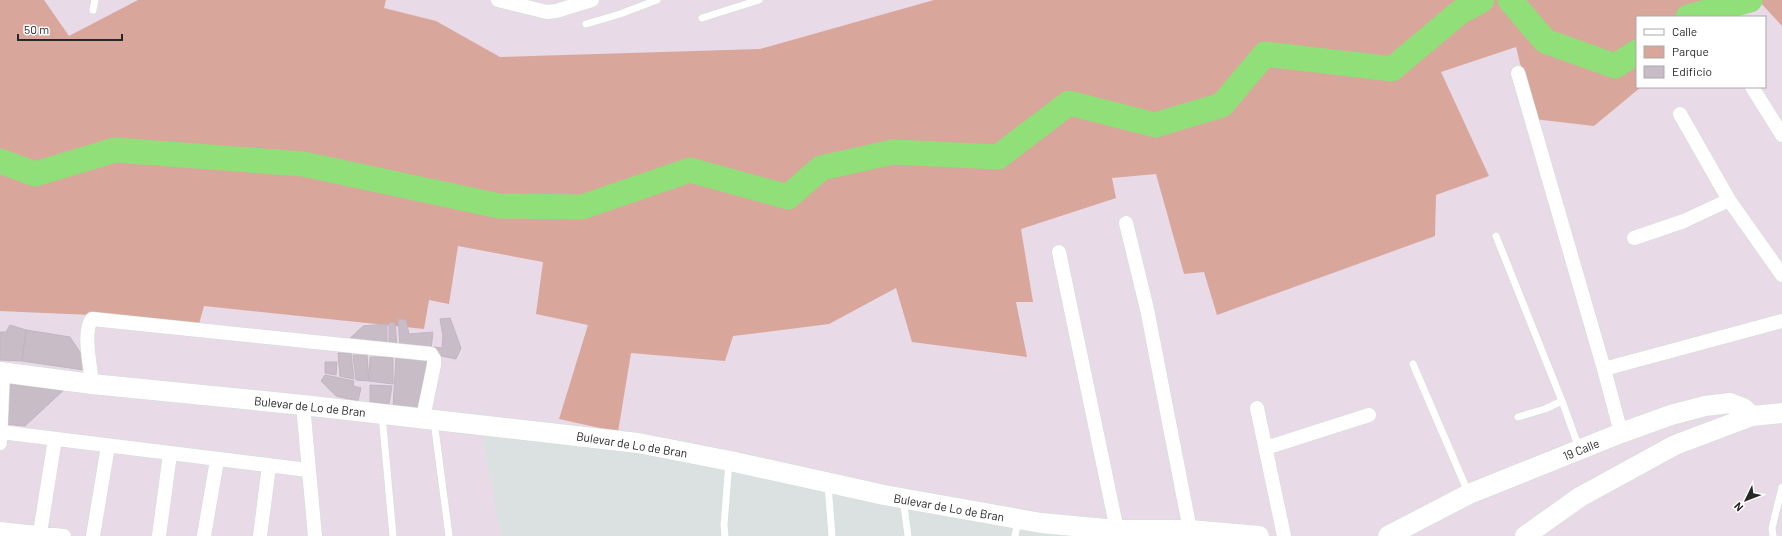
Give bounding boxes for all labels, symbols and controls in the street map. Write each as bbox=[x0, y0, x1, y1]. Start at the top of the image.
scale bar bbox=[18, 16, 122, 42]
legend bbox=[1636, 16, 1766, 88]
text: 50 m bbox=[24, 22, 49, 36]
text: Calle bbox=[1672, 24, 1697, 38]
text: Parque bbox=[1672, 44, 1709, 58]
text: Edificio bbox=[1672, 64, 1712, 78]
street label: Bulevar de Lo de Bran bbox=[253, 393, 367, 419]
street label: Bulevar de Lo de Bran bbox=[576, 428, 688, 460]
street label: 19 Calle bbox=[1561, 435, 1601, 463]
north arrow bbox=[1726, 480, 1766, 520]
street label: Bulevar de Lo de Bran bbox=[893, 490, 1005, 524]
text: N bbox=[1731, 500, 1746, 514]

